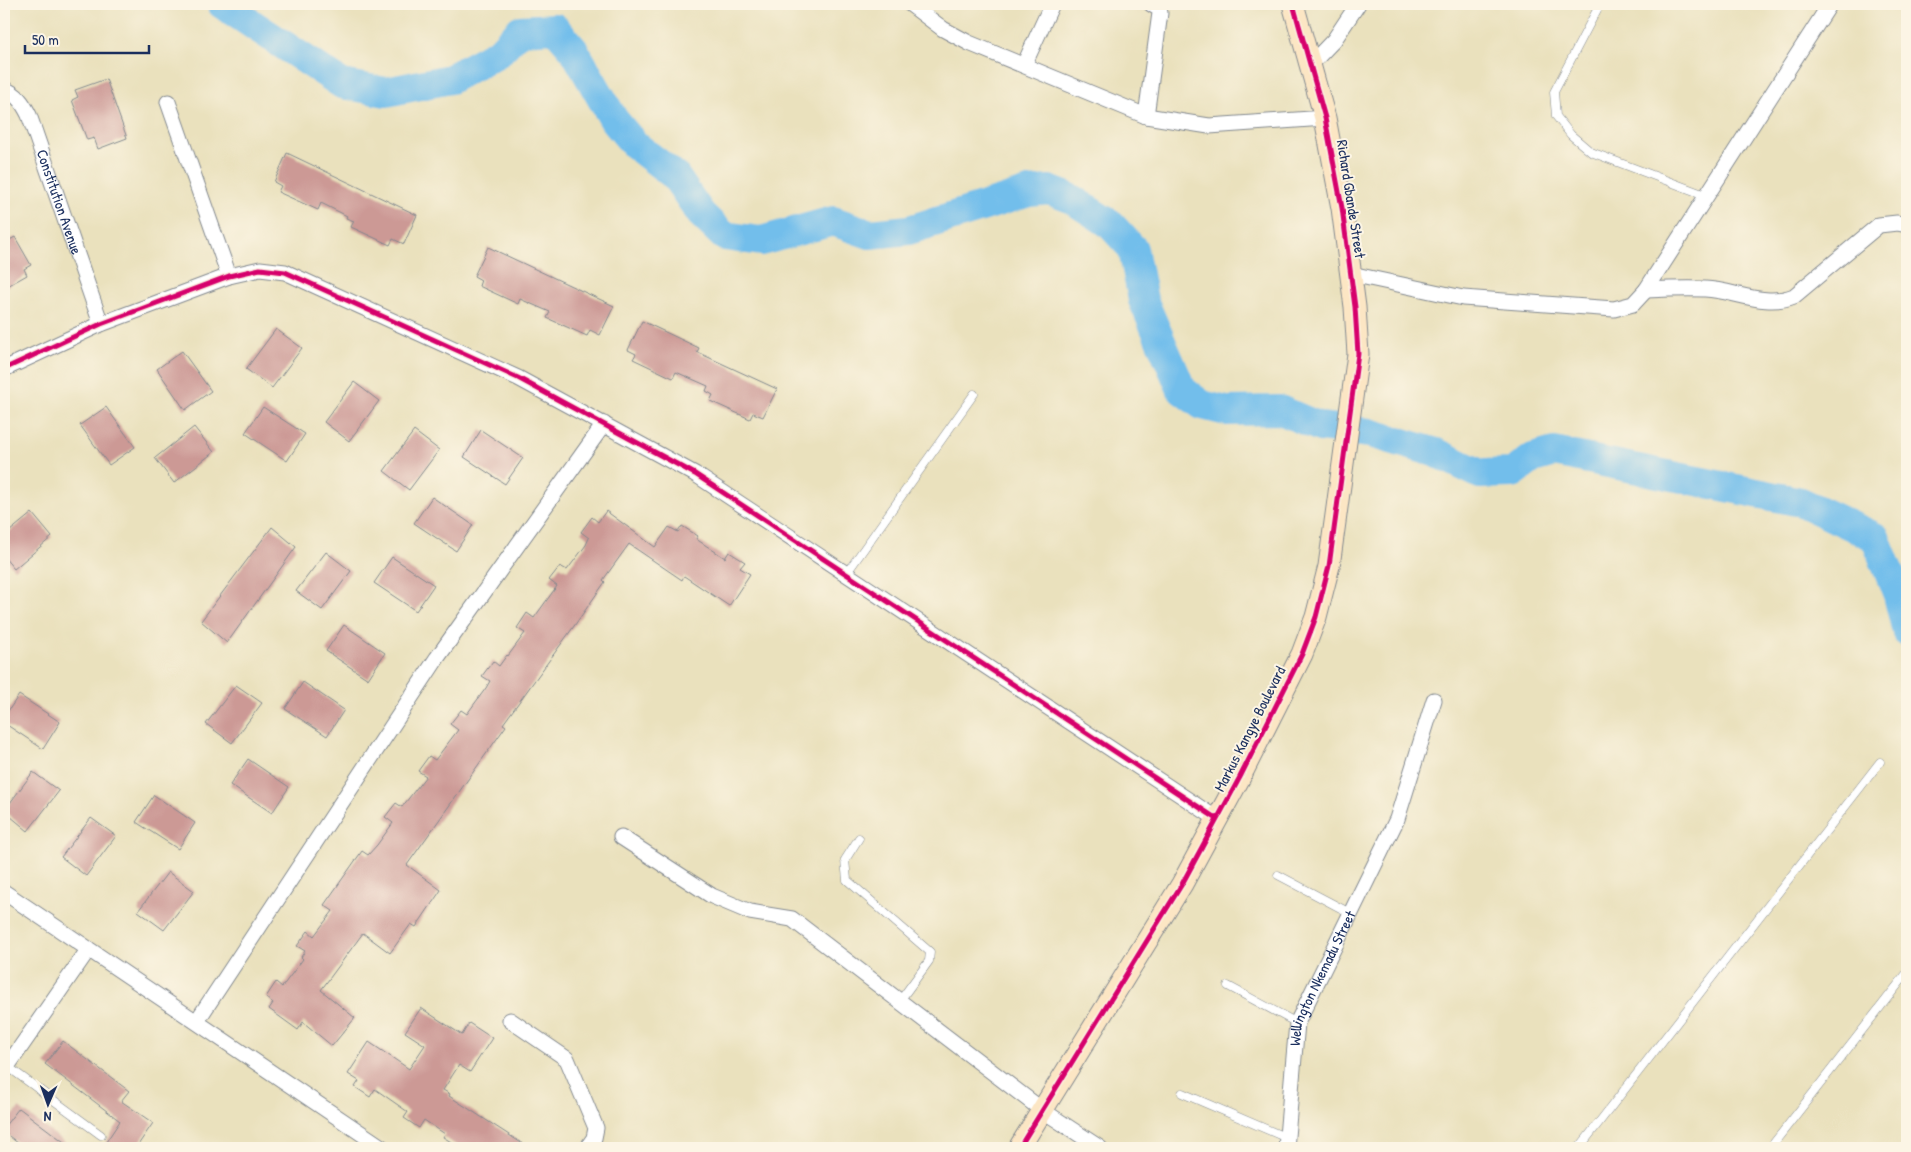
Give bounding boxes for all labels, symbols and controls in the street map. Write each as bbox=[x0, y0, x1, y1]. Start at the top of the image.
scale bar bbox=[25, 22, 149, 54]
text: 50 m bbox=[32, 29, 59, 50]
street label: Richard Gbande Street bbox=[1332, 138, 1371, 260]
street label: Constitution Avenue bbox=[32, 147, 87, 257]
street label: Markus Kangye Boulevard bbox=[1209, 662, 1290, 795]
street label: Wellington Nkemadu Street bbox=[1284, 906, 1361, 1047]
north arrow bbox=[22, 1080, 72, 1130]
text: N bbox=[43, 1108, 52, 1127]

